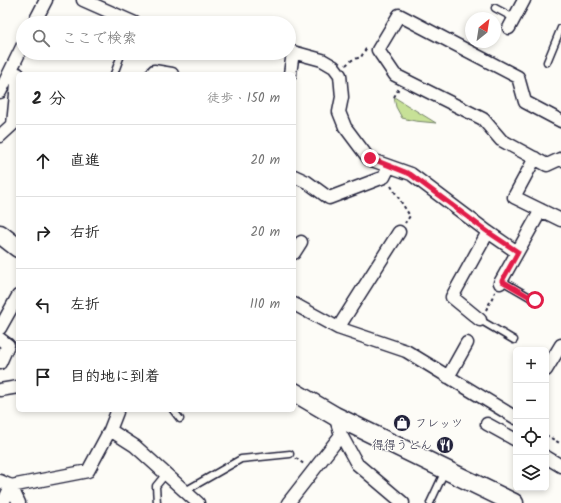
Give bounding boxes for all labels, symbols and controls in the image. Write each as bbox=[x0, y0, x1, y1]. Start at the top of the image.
north arrow bbox=[465, 12, 501, 48]
search box bbox=[16, 16, 296, 60]
icon: search bbox=[30, 27, 52, 49]
text: ここで検索 bbox=[62, 27, 137, 51]
text: 2 分 bbox=[32, 86, 65, 113]
text: 徒歩 · 150 m bbox=[207, 88, 280, 109]
text: 直進 bbox=[70, 149, 100, 173]
route end bbox=[361, 149, 379, 167]
icon: ahead bbox=[32, 150, 54, 172]
text: 20 m bbox=[250, 150, 280, 171]
text: 右折 bbox=[70, 221, 100, 245]
icon: right bbox=[32, 222, 54, 244]
text: 20 m bbox=[250, 222, 280, 243]
route start bbox=[526, 291, 544, 309]
text: 左折 bbox=[70, 293, 100, 317]
icon: left bbox=[32, 294, 54, 316]
text: 110 m bbox=[250, 294, 280, 315]
map controls bbox=[513, 347, 549, 491]
button: + bbox=[513, 347, 549, 383]
text: 目的地に到着 bbox=[70, 365, 160, 389]
icon: arrive bbox=[32, 366, 54, 388]
button: − bbox=[513, 383, 549, 419]
shop icon: フレッツ bbox=[392, 413, 412, 433]
place label: フレッツ bbox=[415, 414, 463, 433]
button: locate bbox=[513, 419, 549, 455]
restaurant icon: 得得うどん bbox=[435, 435, 455, 455]
place label: 得得うどん bbox=[372, 436, 432, 455]
button: layers bbox=[513, 455, 549, 491]

